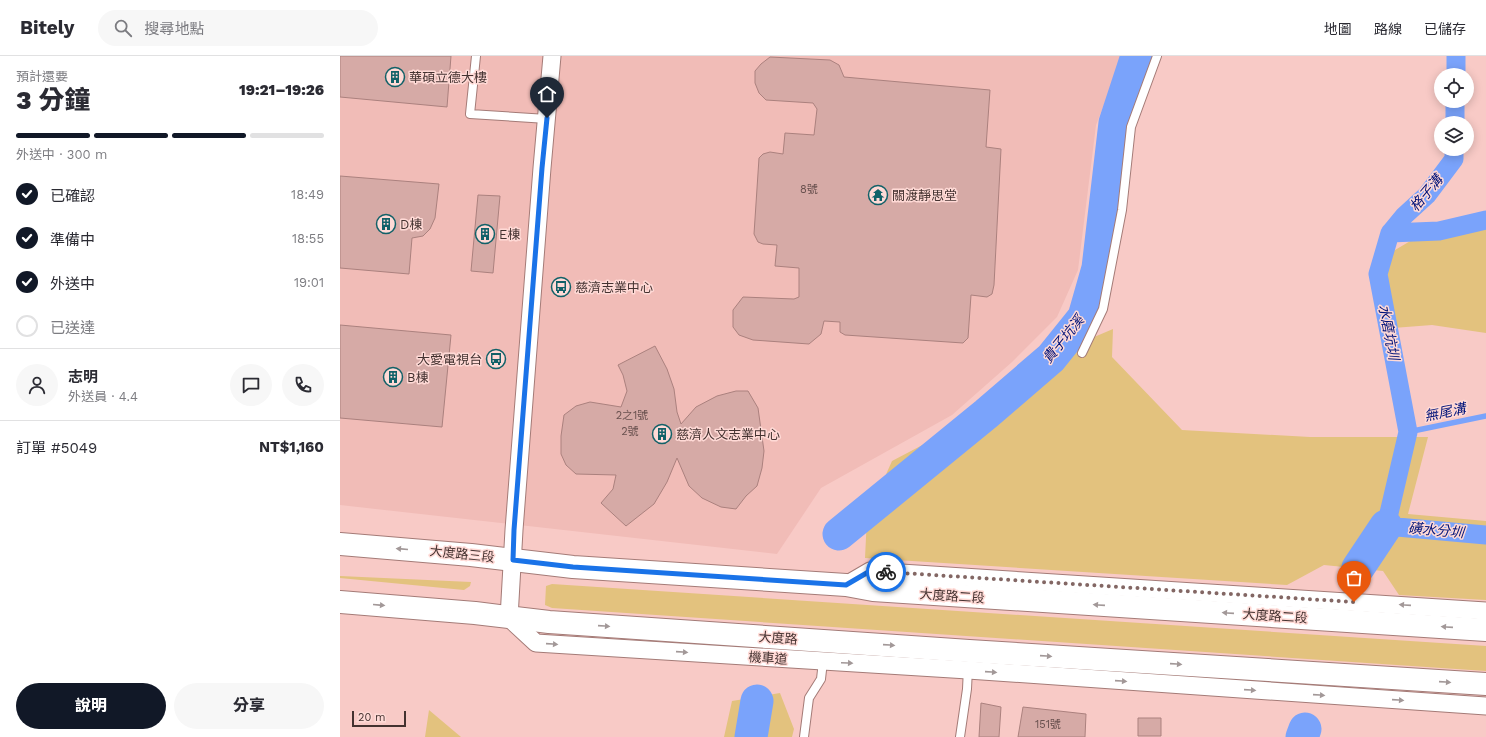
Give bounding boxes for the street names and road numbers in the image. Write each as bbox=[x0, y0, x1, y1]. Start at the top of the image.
street label: 大度路三段 bbox=[429, 543, 495, 565]
street label: 大度路二段 bbox=[919, 586, 985, 606]
street label: 大度路二段 bbox=[1242, 606, 1308, 626]
street label: 大度路 bbox=[758, 629, 798, 647]
street label: 機車道 bbox=[748, 649, 788, 667]

